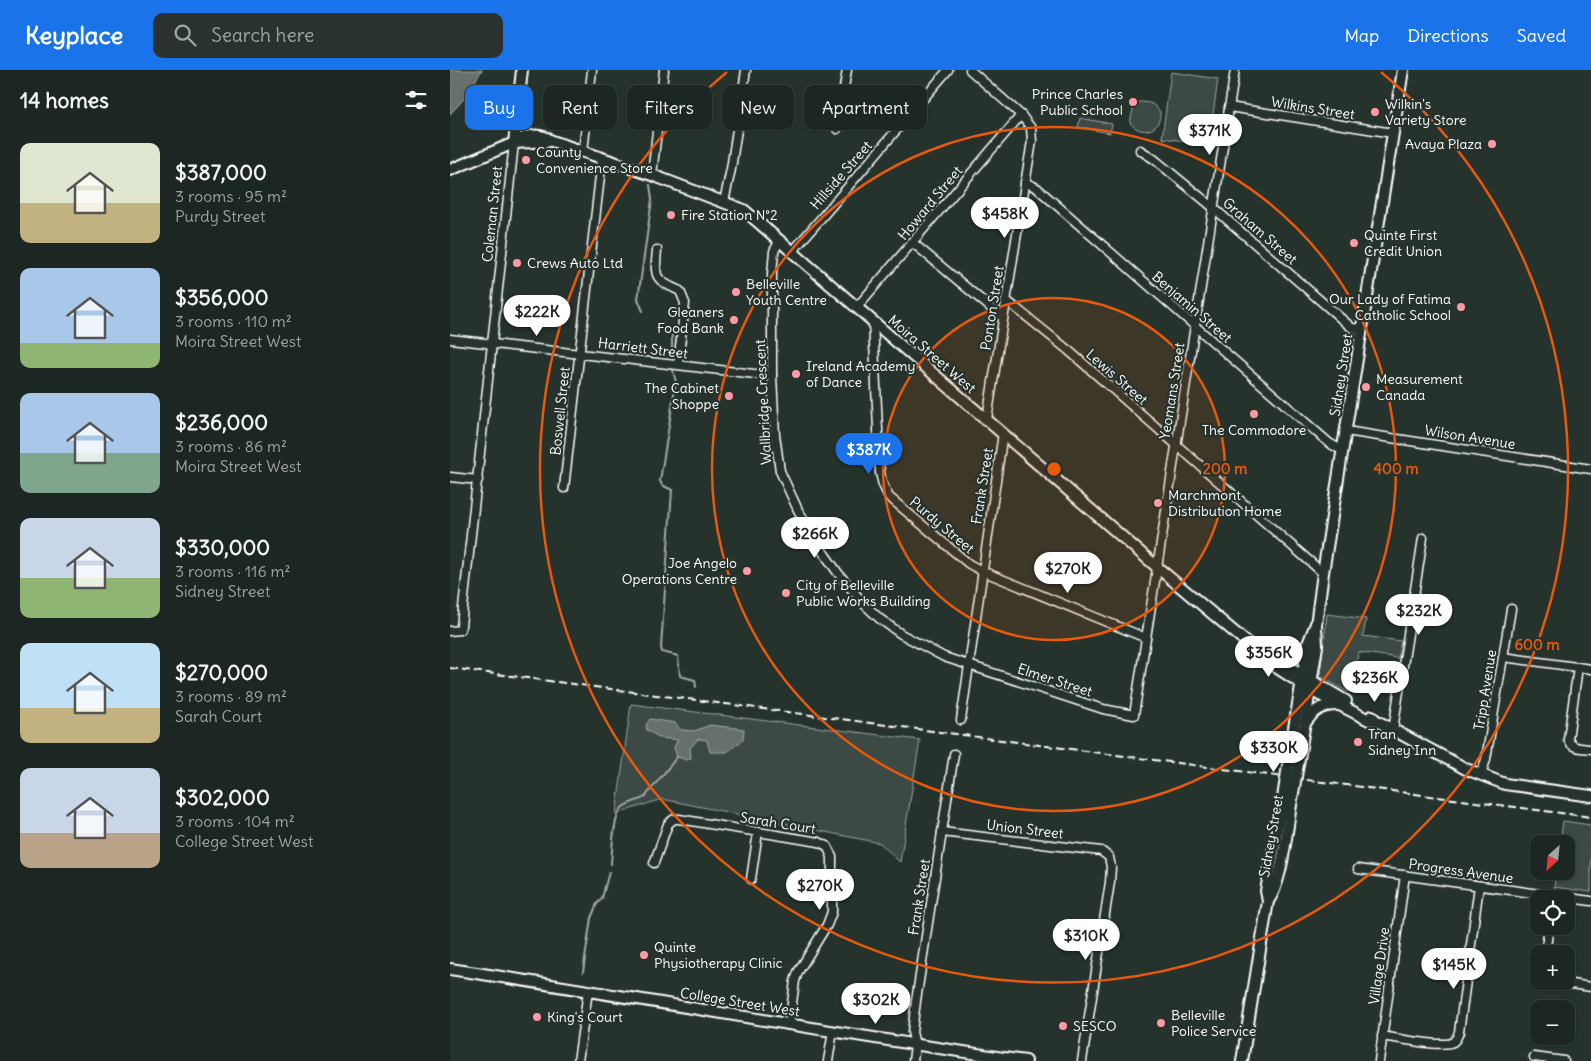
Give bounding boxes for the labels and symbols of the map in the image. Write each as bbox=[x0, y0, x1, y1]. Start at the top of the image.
place label: Prince Charles Public School bbox=[1032, 85, 1123, 119]
street label: Wilkins Street bbox=[1270, 93, 1356, 124]
place label: Wilkin's Variety Store bbox=[1385, 95, 1467, 129]
marker: Prince Charles Public School bbox=[1127, 96, 1139, 108]
marker: Wilkin's Variety Store bbox=[1369, 106, 1381, 118]
pin: $371K bbox=[1175, 114, 1245, 156]
place label: Avaya Plaza bbox=[1405, 135, 1482, 153]
street label: Hillside Street bbox=[806, 137, 876, 213]
marker: Avaya Plaza bbox=[1486, 138, 1498, 150]
place label: County Convenience Store bbox=[536, 143, 653, 177]
marker: County Convenience Store bbox=[520, 154, 532, 166]
street label: Howard Street bbox=[894, 162, 966, 244]
street label: Coleman Street bbox=[478, 165, 506, 263]
street label: Graham Street bbox=[1219, 194, 1301, 268]
pin: $458K bbox=[970, 196, 1040, 239]
place label: Fire Station N°2 bbox=[681, 206, 778, 224]
marker: Fire Station N°2 bbox=[665, 209, 677, 221]
place label: Quinte First Credit Union bbox=[1364, 226, 1442, 260]
marker: Quinte First Credit Union bbox=[1348, 237, 1360, 249]
place label: Crews Auto Ltd bbox=[527, 254, 623, 272]
marker: Crews Auto Ltd bbox=[511, 257, 523, 269]
street label: Ponton Street bbox=[976, 264, 1008, 352]
street label: Benjamin Street bbox=[1148, 267, 1236, 347]
place label: Belleville Youth Centre bbox=[746, 275, 827, 309]
marker: Belleville Youth Centre bbox=[730, 286, 742, 298]
place label: Our Lady of Fatima Catholic School bbox=[1329, 290, 1451, 324]
pin: $222K bbox=[502, 294, 572, 337]
marker: Our Lady of Fatima Catholic School bbox=[1455, 301, 1467, 313]
place label: Gleaners Food Bank bbox=[657, 303, 724, 337]
street label: Moira Street West bbox=[884, 311, 980, 397]
marker: Gleaners Food Bank bbox=[728, 314, 740, 326]
street label: Sidney Street bbox=[1326, 332, 1356, 418]
street label: Harriett Street bbox=[597, 334, 689, 362]
street label: Wallbridge Crescent bbox=[751, 339, 775, 465]
street label: Yeomans Street bbox=[1155, 341, 1189, 441]
street label: Lewis Street bbox=[1082, 345, 1152, 409]
place label: Ireland Academy of Dance bbox=[806, 357, 915, 391]
street label: Boswell Street bbox=[546, 366, 574, 456]
marker: Ireland Academy of Dance bbox=[790, 368, 802, 380]
place label: Measurement Canada bbox=[1376, 370, 1463, 404]
place label: The Cabinet Shoppe bbox=[644, 379, 719, 413]
marker: Measurement Canada bbox=[1360, 381, 1372, 393]
marker: The Cabinet Shoppe bbox=[723, 390, 735, 402]
marker: The Commodore bbox=[1248, 408, 1260, 420]
place label: The Commodore bbox=[1202, 421, 1306, 439]
street label: Wilson Avenue bbox=[1423, 421, 1517, 453]
pin: $387K bbox=[834, 432, 904, 475]
street label: Frank Street bbox=[967, 446, 997, 525]
text: 200 m bbox=[1203, 459, 1247, 478]
text: 400 m bbox=[1373, 459, 1419, 478]
centre of rings bbox=[1045, 460, 1063, 478]
place label: Marchmont Distribution Home bbox=[1168, 486, 1282, 520]
street label: Purdy Street bbox=[906, 493, 978, 557]
marker: Marchmont Distribution Home bbox=[1152, 497, 1164, 509]
pin: $266K bbox=[780, 516, 850, 559]
pin: $270K bbox=[1033, 552, 1103, 594]
place label: Joe Angelo Operations Centre bbox=[622, 554, 737, 588]
marker: Joe Angelo Operations Centre bbox=[741, 565, 753, 577]
place label: City of Belleville Public Works Building bbox=[796, 576, 931, 610]
marker: City of Belleville Public Works Building bbox=[780, 587, 792, 599]
pin: $232K bbox=[1384, 594, 1454, 636]
text: 600 m bbox=[1514, 635, 1560, 654]
pin: $356K bbox=[1234, 636, 1304, 678]
street label: Tripp Avenue bbox=[1470, 648, 1500, 732]
street label: Elmer Street bbox=[1015, 659, 1095, 701]
pin: $236K bbox=[1340, 660, 1410, 703]
place label: Tran Sidney Inn bbox=[1368, 725, 1436, 759]
pin: $330K bbox=[1239, 730, 1309, 773]
marker: Tran Sidney Inn bbox=[1352, 736, 1364, 748]
street label: Sidney Street bbox=[1255, 793, 1287, 879]
street label: Sarah Court bbox=[739, 808, 817, 838]
street label: Union Street bbox=[986, 815, 1065, 843]
north arrow bbox=[1530, 835, 1575, 880]
street label: Progress Avenue bbox=[1407, 855, 1515, 887]
street label: Frank Street bbox=[904, 857, 934, 936]
pin: $270K bbox=[785, 868, 855, 911]
pin: $310K bbox=[1051, 918, 1121, 961]
street label: Village Drive bbox=[1365, 926, 1393, 1006]
place label: Quinte Physiotherapy Clinic bbox=[654, 938, 783, 972]
pin: $145K bbox=[1419, 948, 1489, 990]
marker: Quinte Physiotherapy Clinic bbox=[638, 949, 650, 961]
pin: $302K bbox=[841, 982, 911, 1025]
street label: College Street West bbox=[679, 984, 801, 1020]
place label: Belleville Police Service bbox=[1171, 1006, 1256, 1040]
place label: King's Court bbox=[547, 1008, 623, 1026]
marker: King's Court bbox=[531, 1011, 543, 1023]
place label: SESCO bbox=[1073, 1017, 1117, 1035]
marker: Belleville Police Service bbox=[1155, 1017, 1167, 1029]
marker: SESCO bbox=[1057, 1020, 1069, 1032]

